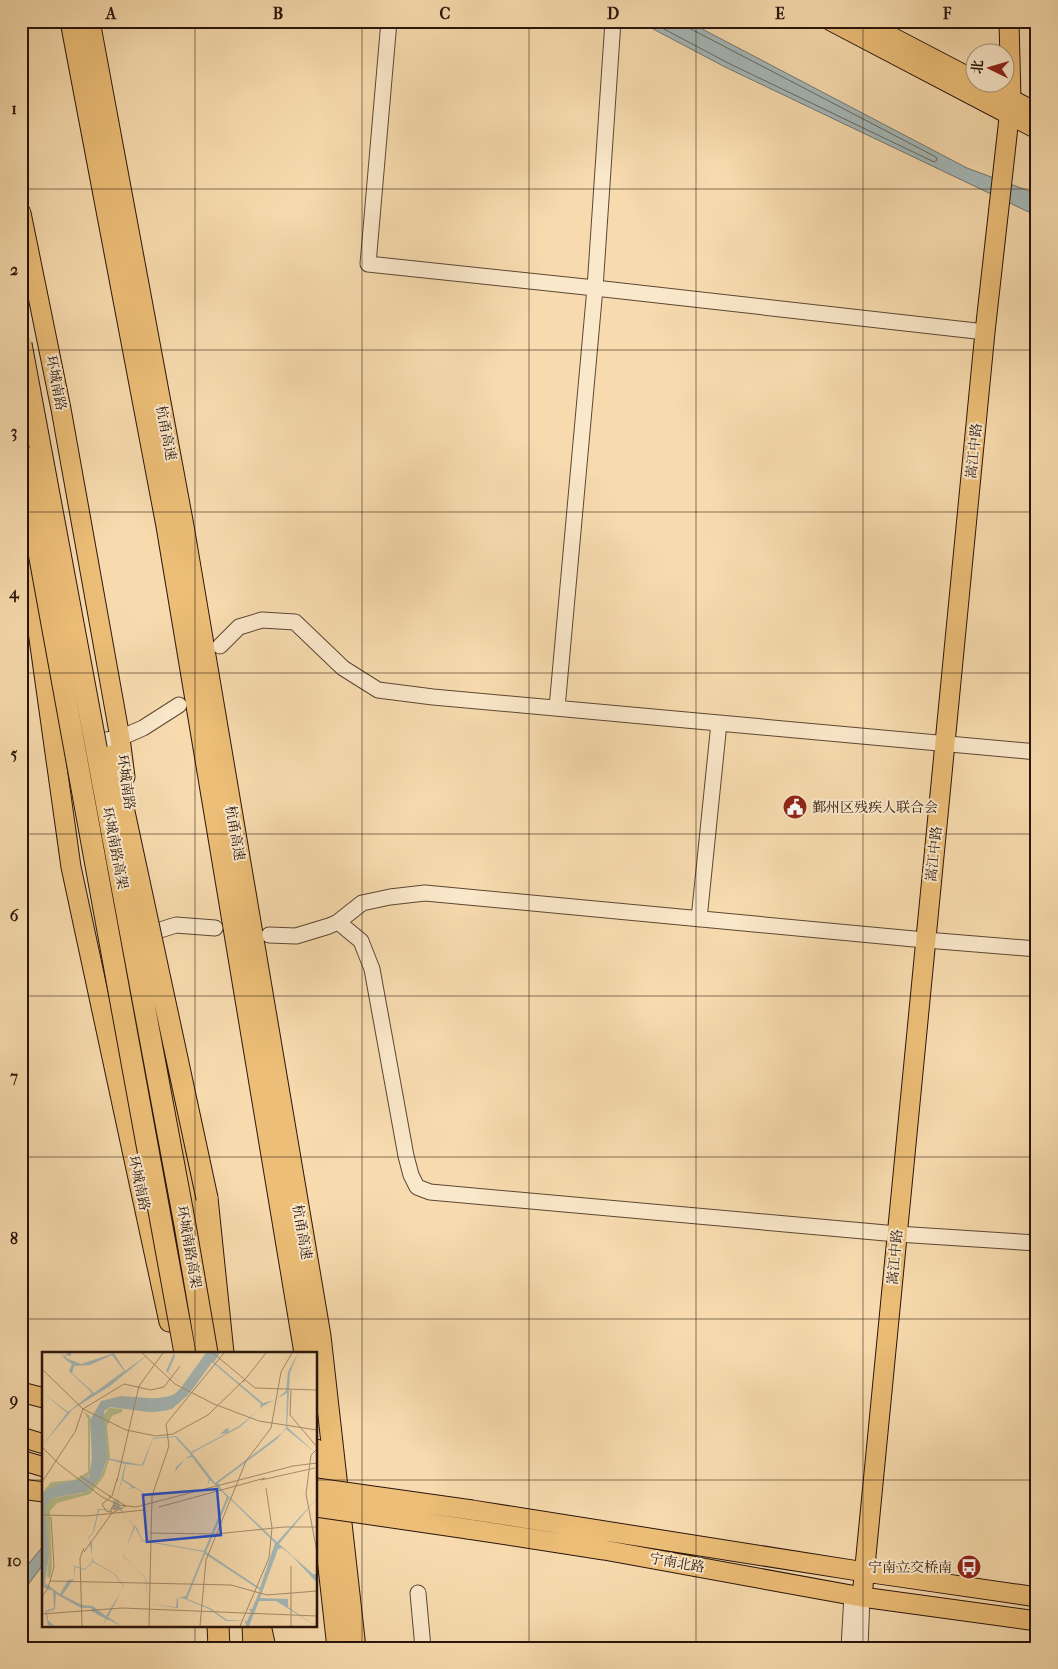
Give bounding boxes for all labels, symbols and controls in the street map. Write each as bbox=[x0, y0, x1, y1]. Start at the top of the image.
text: A bbox=[105, 4, 117, 23]
text: B bbox=[273, 4, 283, 23]
text: C bbox=[440, 4, 451, 23]
text: D bbox=[607, 4, 619, 23]
text: E bbox=[775, 4, 785, 23]
text: F bbox=[942, 4, 952, 23]
north arrow bbox=[966, 42, 1016, 92]
text: 北 bbox=[968, 59, 987, 75]
text: 1 bbox=[11, 99, 17, 118]
text: 2 bbox=[10, 260, 18, 279]
street label: 环城南路 bbox=[42, 354, 70, 412]
street label: 杭甬高速 bbox=[152, 404, 180, 462]
text: 3 bbox=[11, 422, 17, 442]
street label: 嵩江中路 bbox=[963, 422, 985, 480]
text: 4 bbox=[8, 583, 20, 603]
text: 5 bbox=[11, 744, 18, 763]
street label: 环城南路 bbox=[114, 753, 138, 811]
public building icon: 鄞州区残疾人联合会 bbox=[782, 794, 808, 820]
place label: 鄞州区残疾人联合会 bbox=[812, 799, 938, 816]
street label: 杭甬高速 bbox=[222, 804, 248, 862]
street label: 环城南路高架 bbox=[99, 805, 131, 891]
street label: 嵩江中路 bbox=[923, 825, 945, 883]
text: 6 bbox=[10, 906, 19, 925]
text: 7 bbox=[9, 1067, 18, 1086]
street label: 环城南路 bbox=[125, 1154, 153, 1212]
street label: 杭甬高速 bbox=[289, 1203, 315, 1261]
street label: 环城南路高架 bbox=[173, 1204, 205, 1290]
street label: 嵩江中路 bbox=[884, 1228, 906, 1286]
text: 8 bbox=[10, 1229, 18, 1248]
inset map bbox=[42, 1352, 318, 1626]
text: 9 bbox=[9, 1390, 18, 1410]
street label: 宁南北路 bbox=[648, 1550, 706, 1576]
text: 10 bbox=[7, 1551, 21, 1570]
bus stop icon: 宁南立交桥南 bbox=[956, 1554, 982, 1580]
place label: 宁南立交桥南 bbox=[868, 1559, 952, 1576]

